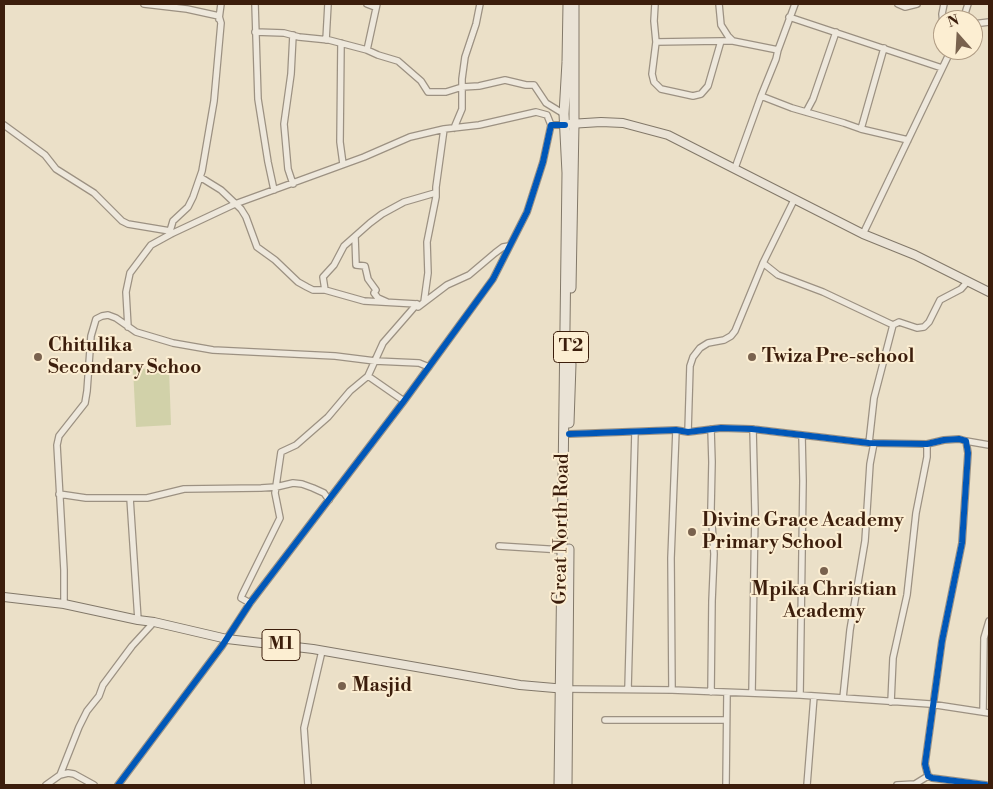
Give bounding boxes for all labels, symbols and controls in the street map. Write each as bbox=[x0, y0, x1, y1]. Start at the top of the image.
north arrow bbox=[933, 10, 983, 60]
text: N bbox=[945, 11, 962, 32]
road number: T2 bbox=[554, 332, 588, 362]
place label: Chitulika Secondary Schoo bbox=[48, 335, 201, 379]
place label: Twiza Pre-school bbox=[762, 346, 915, 368]
marker: Chitulika Secondary Schoo bbox=[32, 351, 44, 363]
marker: Twiza Pre-school bbox=[746, 351, 758, 363]
street label: Great North Road bbox=[549, 453, 575, 605]
place label: Divine Grace Academy Primary School bbox=[702, 510, 904, 554]
marker: Divine Grace Academy Primary School bbox=[686, 526, 698, 538]
marker: Mpika Christian Academy bbox=[818, 565, 830, 577]
place label: Mpika Christian Academy bbox=[751, 579, 897, 623]
road number: M1 bbox=[262, 630, 300, 660]
place label: Masjid bbox=[352, 675, 412, 697]
marker: Masjid bbox=[336, 680, 348, 692]

